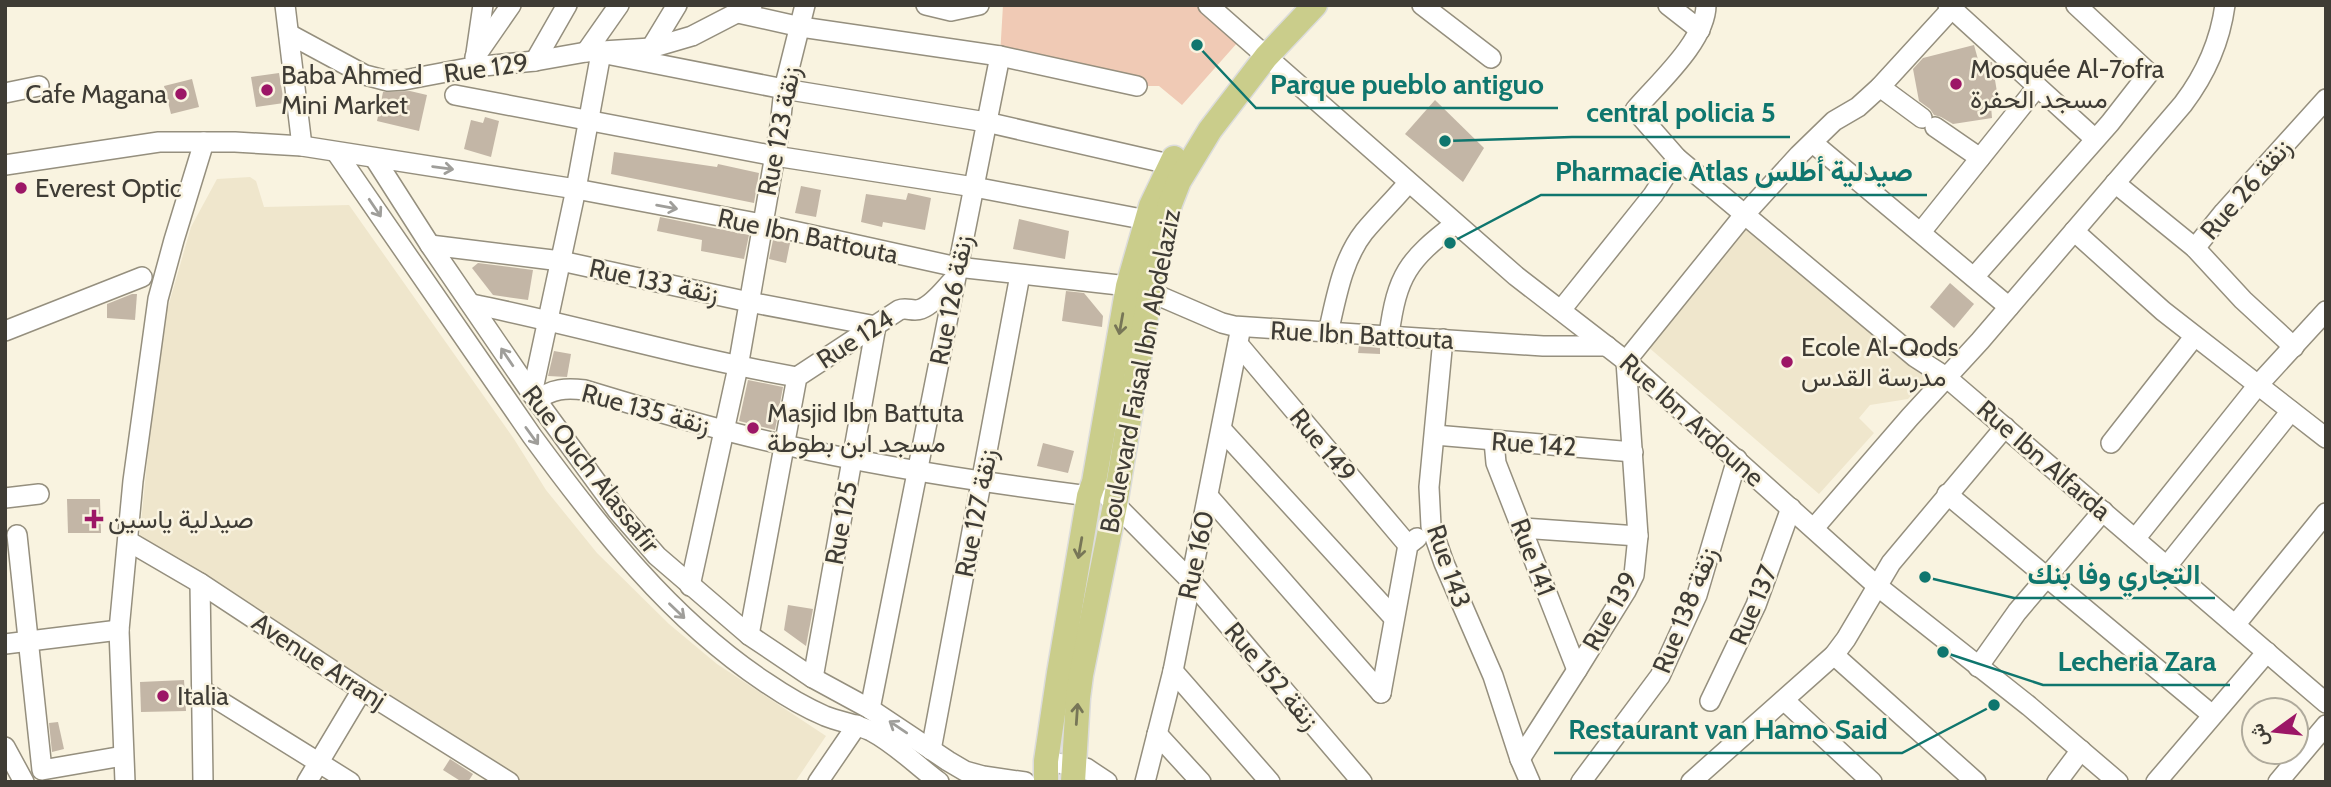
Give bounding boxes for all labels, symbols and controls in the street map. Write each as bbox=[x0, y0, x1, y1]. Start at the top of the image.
street label: Rue 129 bbox=[442, 46, 530, 90]
place label: Mosquée Al-7ofra مسجد الحفرة bbox=[1970, 53, 2165, 115]
place label: Baba Ahmed Mini Market bbox=[281, 59, 422, 121]
callout: Parque pueblo antiguo bbox=[1256, 59, 1558, 108]
street label: Rue 123 زنقة bbox=[751, 64, 807, 198]
text: Parque pueblo antiguo bbox=[1270, 67, 1544, 101]
marker: Mosquée Al-7ofra مسجد الحفرة bbox=[1948, 76, 1964, 92]
place label: Cafe Magana bbox=[25, 78, 168, 110]
marker: Baba Ahmed Mini Market bbox=[259, 82, 275, 98]
marker: Cafe Magana bbox=[173, 86, 189, 102]
callout: central policia 5 bbox=[1572, 88, 1790, 137]
text: central policia 5 bbox=[1586, 95, 1776, 129]
street label: Rue 26 زنقة bbox=[2193, 132, 2299, 246]
callout: Pharmacie Atlas صيدلية أطلس bbox=[1541, 146, 1927, 195]
text: Pharmacie Atlas صيدلية أطلس bbox=[1555, 154, 1913, 188]
one-way arrow bbox=[431, 162, 454, 175]
place label: Everest Optic bbox=[35, 172, 182, 204]
marker: Everest Optic bbox=[13, 180, 29, 196]
one-way arrow bbox=[368, 198, 382, 217]
one-way arrow bbox=[655, 201, 678, 215]
street label: Rue Ibn Battouta bbox=[715, 201, 902, 271]
street label: Boulevard Faisal Ibn Abdelaziz bbox=[1093, 206, 1187, 536]
street label: Rue 126 زنقة bbox=[923, 232, 979, 368]
street label: Rue 133 زنقة bbox=[586, 252, 722, 310]
street label: Rue 124 bbox=[811, 302, 899, 376]
one-way arrow bbox=[1114, 312, 1127, 335]
street label: Rue Ibn Battouta bbox=[1269, 314, 1455, 356]
place label: Ecole Al-Qods مدرسة القدس bbox=[1801, 331, 1959, 393]
street label: Rue Ibn Ardoune bbox=[1613, 347, 1771, 493]
one-way arrow bbox=[500, 348, 514, 367]
marker: Ecole Al-Qods مدرسة القدس bbox=[1779, 354, 1795, 370]
street label: Rue 135 زنقة bbox=[578, 377, 714, 441]
street label: Rue Ouch Alassafir bbox=[516, 379, 667, 560]
street label: Rue Ibn Alfarda bbox=[1970, 393, 2118, 527]
place label: Masjid Ibn Battuta مسجد ابن بطوطة bbox=[767, 397, 964, 459]
street label: Rue 149 bbox=[1283, 402, 1363, 488]
marker: Masjid Ibn Battuta مسجد ابن بطوطة bbox=[745, 420, 761, 436]
street label: Rue 142 bbox=[1490, 425, 1578, 463]
one-way arrow bbox=[525, 426, 539, 445]
street label: Rue 127 زنقة bbox=[948, 446, 1004, 580]
street label: Rue 125 bbox=[818, 479, 864, 567]
place label: صيدلية ياسين bbox=[108, 503, 254, 535]
street label: Rue 160 bbox=[1171, 508, 1221, 602]
marker: صيدلية ياسين bbox=[86, 511, 102, 527]
street label: Rue 141 bbox=[1504, 514, 1562, 600]
street label: Rue 143 bbox=[1420, 520, 1478, 612]
one-way arrow bbox=[1073, 536, 1086, 558]
street label: Rue 138 زنقة bbox=[1645, 542, 1725, 678]
callout: التجاري وفا بنك bbox=[2014, 549, 2215, 598]
text: التجاري وفا بنك bbox=[2028, 557, 2200, 598]
street label: Rue 137 bbox=[1722, 560, 1784, 650]
street label: Rue 139 bbox=[1575, 566, 1645, 656]
one-way arrow bbox=[668, 602, 685, 619]
street label: Avenue Arranj bbox=[246, 606, 392, 716]
street label: Rue 152 زنقة bbox=[1218, 615, 1326, 737]
callout: Lecheria Zara bbox=[2043, 636, 2230, 685]
text: Lecheria Zara bbox=[2057, 644, 2217, 678]
place label: Italia bbox=[177, 680, 229, 712]
marker: Italia bbox=[155, 688, 171, 704]
north arrow bbox=[2240, 696, 2310, 766]
one-way arrow bbox=[1070, 702, 1083, 725]
callout: Restaurant van Hamo Said bbox=[1554, 704, 1902, 753]
text: Restaurant van Hamo Said bbox=[1568, 712, 1888, 746]
one-way arrow bbox=[889, 720, 908, 734]
text: ش bbox=[2245, 721, 2273, 749]

